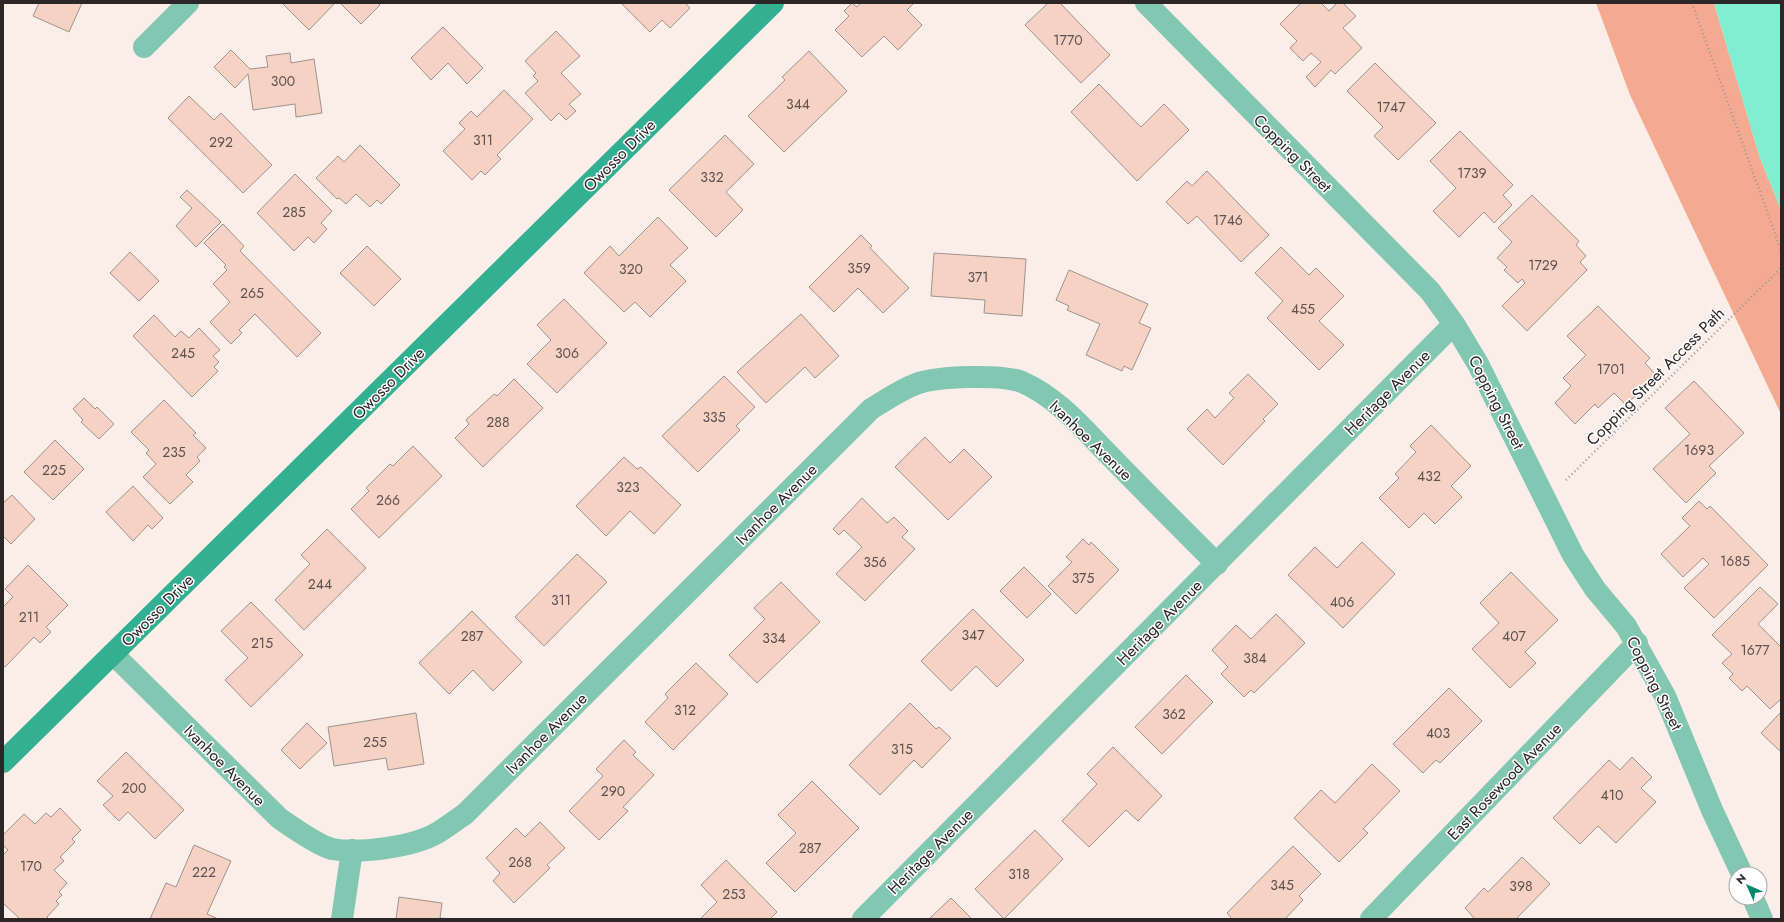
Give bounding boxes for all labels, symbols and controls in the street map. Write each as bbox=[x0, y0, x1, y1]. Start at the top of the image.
house number: 1770 bbox=[1053, 30, 1083, 50]
house number: 300 bbox=[271, 71, 295, 91]
house number: 344 bbox=[786, 94, 810, 114]
house number: 1747 bbox=[1376, 97, 1406, 117]
street label: Copping Street bbox=[1248, 109, 1337, 198]
street label: Owosso Drive bbox=[578, 114, 661, 197]
house number: 311 bbox=[473, 130, 493, 150]
house number: 292 bbox=[209, 132, 233, 152]
house number: 1739 bbox=[1457, 163, 1487, 183]
house number: 332 bbox=[700, 167, 724, 187]
house number: 285 bbox=[282, 202, 306, 222]
house number: 1746 bbox=[1213, 210, 1243, 230]
house number: 1729 bbox=[1528, 255, 1558, 275]
house number: 359 bbox=[847, 258, 871, 278]
house number: 320 bbox=[619, 259, 643, 279]
house number: 371 bbox=[967, 267, 989, 287]
house number: 265 bbox=[240, 283, 264, 303]
house number: 455 bbox=[1291, 299, 1315, 319]
street label: Copping Street Access Path bbox=[1581, 302, 1730, 451]
street label: Owosso Drive bbox=[347, 342, 430, 425]
house number: 245 bbox=[171, 343, 195, 363]
house number: 306 bbox=[555, 343, 579, 363]
street label: Heritage Avenue bbox=[1339, 344, 1435, 440]
street label: Copping Street bbox=[1463, 351, 1530, 453]
house number: 1701 bbox=[1597, 359, 1625, 379]
street label: Ivanhoe Avenue bbox=[1044, 395, 1137, 486]
house number: 335 bbox=[702, 407, 726, 427]
house number: 288 bbox=[486, 412, 510, 432]
house number: 1693 bbox=[1684, 440, 1714, 460]
house number: 235 bbox=[162, 442, 186, 462]
street label: Ivanhoe Avenue bbox=[730, 458, 822, 550]
house number: 225 bbox=[42, 460, 66, 480]
house number: 432 bbox=[1417, 466, 1441, 486]
house number: 323 bbox=[616, 477, 640, 497]
house number: 266 bbox=[376, 490, 400, 510]
house number: 1685 bbox=[1720, 551, 1750, 571]
house number: 356 bbox=[863, 552, 887, 572]
house number: 375 bbox=[1072, 568, 1094, 588]
street label: Owosso Drive bbox=[116, 569, 199, 652]
house number: 244 bbox=[308, 574, 332, 594]
street label: Heritage Avenue bbox=[1111, 574, 1207, 670]
house number: 311 bbox=[551, 590, 571, 610]
house number: 406 bbox=[1330, 592, 1354, 612]
house number: 211 bbox=[19, 607, 39, 627]
house number: 347 bbox=[961, 625, 985, 645]
house number: 287 bbox=[461, 626, 484, 646]
house number: 407 bbox=[1502, 626, 1527, 646]
house number: 334 bbox=[762, 628, 786, 648]
street label: Copping Street bbox=[1621, 632, 1688, 734]
house number: 215 bbox=[251, 633, 273, 653]
house number: 1677 bbox=[1740, 640, 1770, 660]
house number: 384 bbox=[1243, 648, 1267, 668]
street label: Ivanhoe Avenue bbox=[500, 687, 592, 779]
house number: 312 bbox=[674, 700, 696, 720]
house number: 362 bbox=[1162, 704, 1186, 724]
street label: East Rosewood Avenue bbox=[1442, 717, 1567, 845]
street label: Ivanhoe Avenue bbox=[179, 719, 271, 811]
house number: 403 bbox=[1426, 723, 1450, 743]
house number: 255 bbox=[363, 732, 387, 752]
house number: 315 bbox=[891, 739, 913, 759]
house number: 200 bbox=[122, 778, 146, 798]
house number: 290 bbox=[601, 781, 625, 801]
house number: 410 bbox=[1601, 785, 1623, 805]
street label: Heritage Avenue bbox=[882, 803, 978, 899]
house number: 287 bbox=[799, 838, 822, 858]
house number: 268 bbox=[508, 852, 532, 872]
house number: 170 bbox=[20, 856, 42, 876]
house number: 222 bbox=[192, 862, 216, 882]
house number: 318 bbox=[1008, 864, 1030, 884]
north arrow bbox=[1728, 866, 1768, 906]
text: N bbox=[1732, 870, 1750, 888]
house number: 345 bbox=[1270, 875, 1294, 895]
house number: 398 bbox=[1509, 876, 1533, 896]
house number: 253 bbox=[722, 884, 746, 904]

